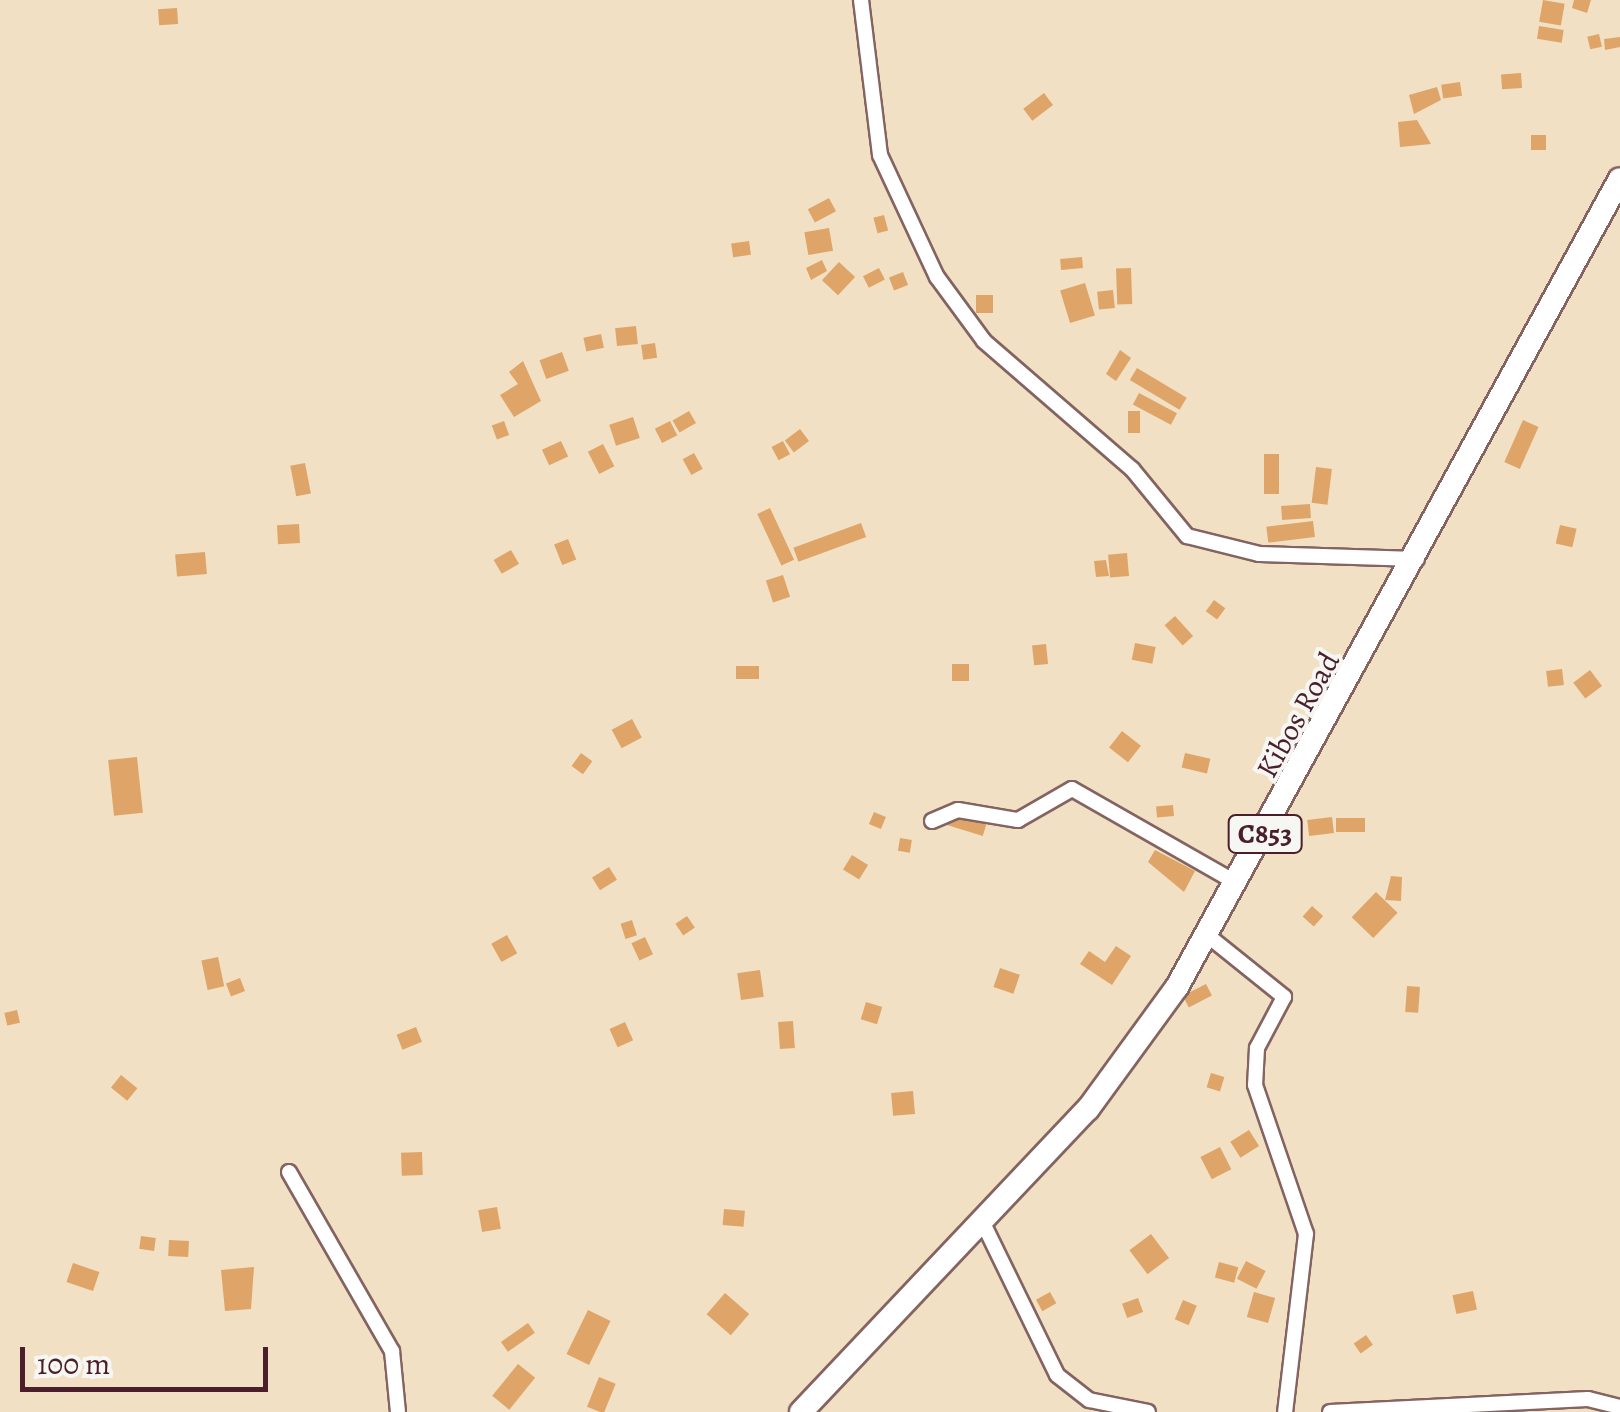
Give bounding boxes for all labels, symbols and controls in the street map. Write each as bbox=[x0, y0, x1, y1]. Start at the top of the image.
street label: Kibos Road bbox=[1249, 646, 1347, 784]
road number: C853 bbox=[1228, 811, 1302, 857]
scale bar bbox=[25, 1327, 272, 1389]
text: 100 m bbox=[37, 1344, 110, 1384]

